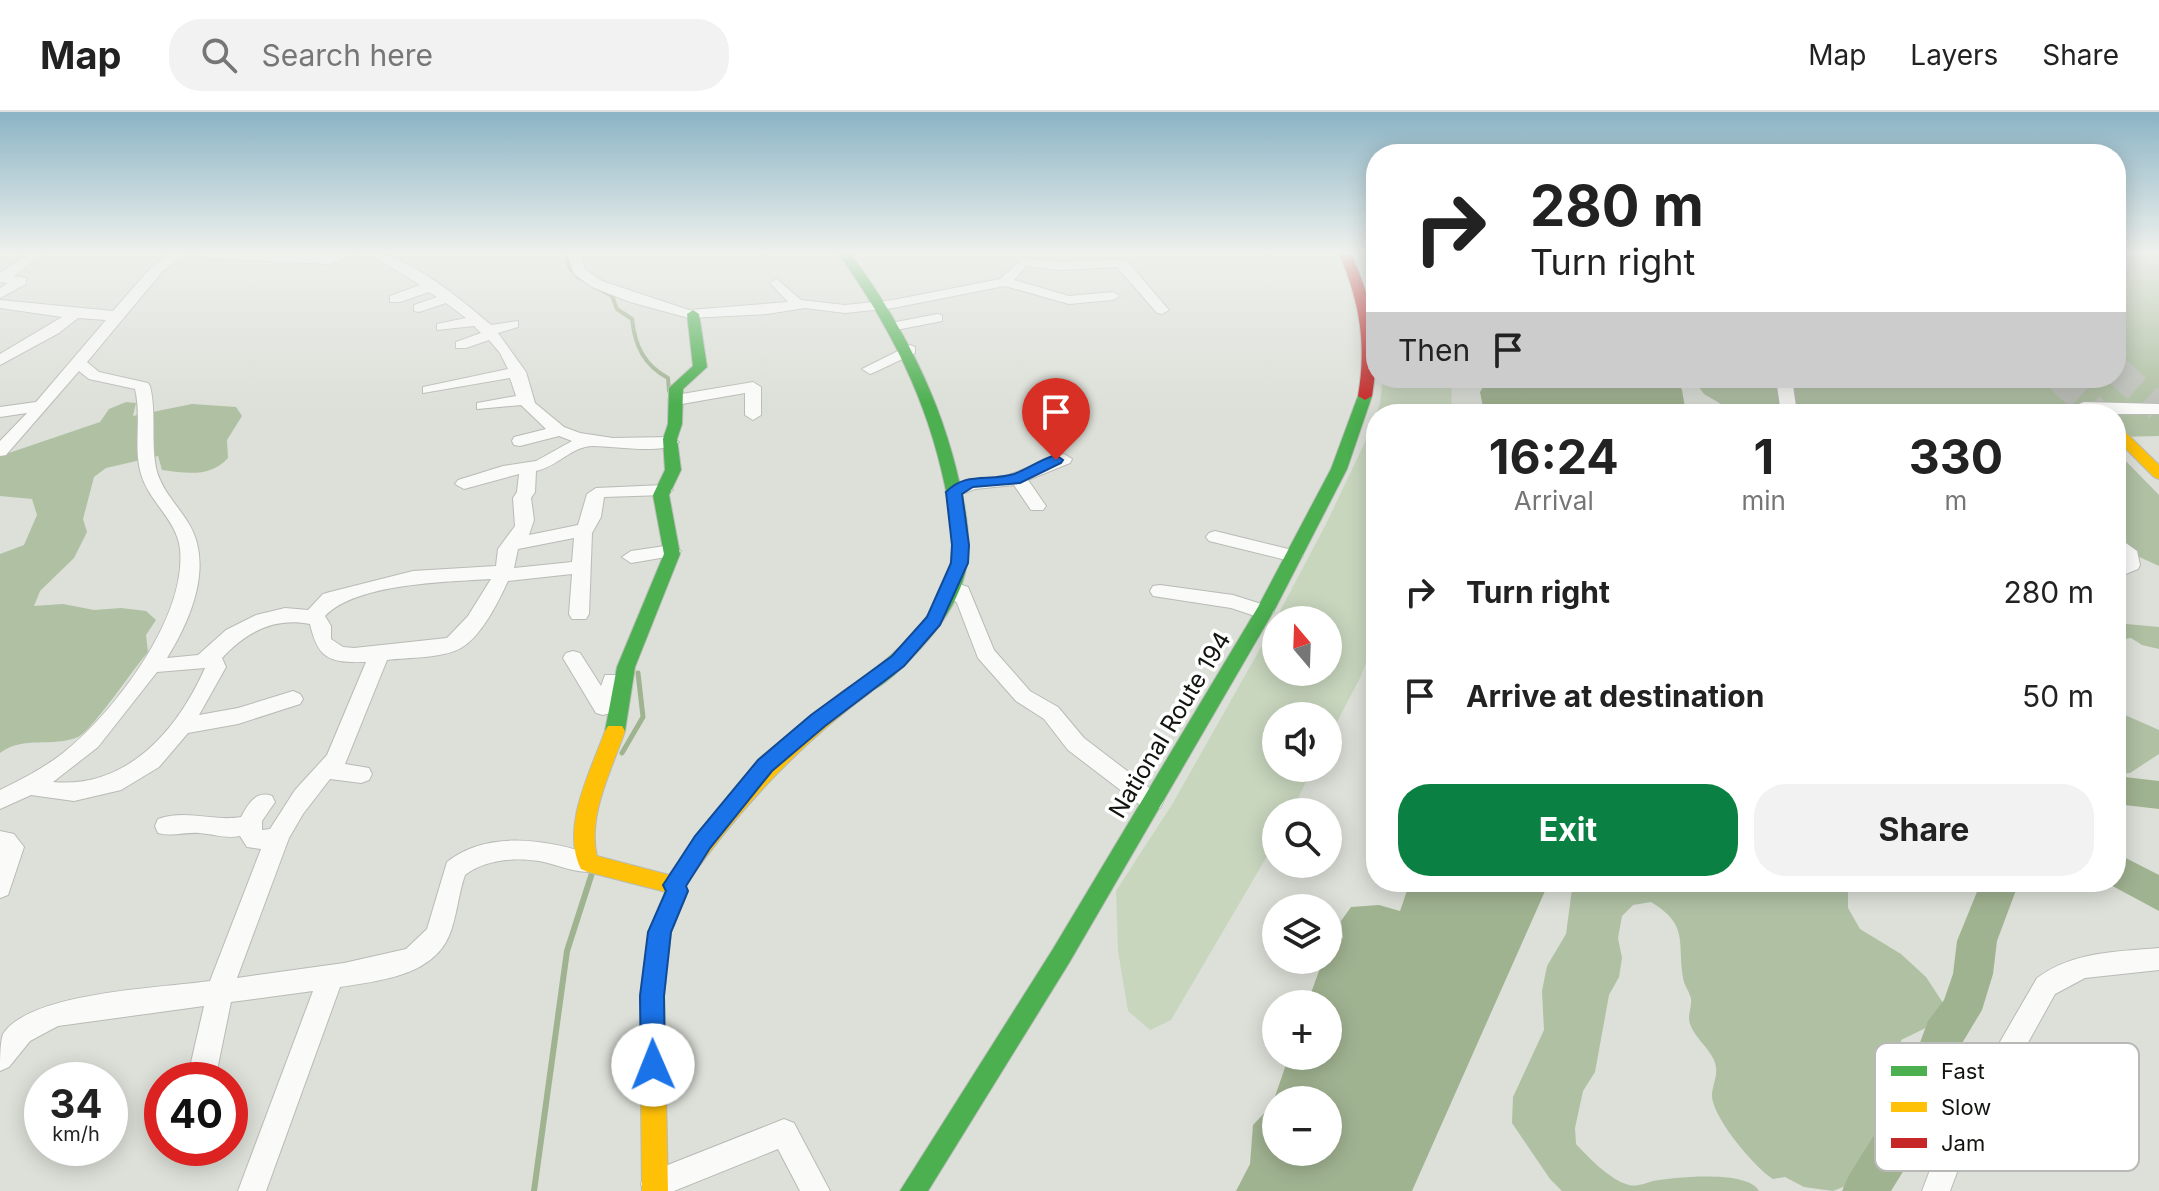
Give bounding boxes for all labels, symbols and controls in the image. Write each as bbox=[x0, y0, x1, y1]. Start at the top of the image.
search box bbox=[169, 19, 729, 91]
text: Map bbox=[40, 32, 121, 78]
icon: search bbox=[197, 33, 241, 77]
text: Search here bbox=[261, 37, 433, 73]
text: Map bbox=[1808, 38, 1866, 72]
text: Layers bbox=[1910, 38, 1998, 72]
text: Share bbox=[2042, 38, 2119, 72]
text: 280 m bbox=[1530, 172, 1704, 240]
icon: right bbox=[1398, 176, 1502, 280]
text: Turn right bbox=[1530, 240, 1695, 284]
icon: arrive bbox=[1486, 328, 1530, 372]
text: Then bbox=[1398, 332, 1470, 368]
pin bbox=[1022, 378, 1090, 460]
icon: arrive bbox=[1034, 390, 1078, 434]
text: 16:24 bbox=[1489, 427, 1619, 486]
text: 1 bbox=[1753, 427, 1774, 486]
text: 330 bbox=[1909, 427, 2003, 486]
text: Arrival bbox=[1514, 485, 1594, 516]
text: min bbox=[1742, 485, 1786, 516]
text: m bbox=[1945, 485, 1967, 516]
icon: right bbox=[1398, 570, 1442, 614]
text: Turn right bbox=[1466, 574, 1610, 610]
text: 280 m bbox=[2004, 574, 2094, 610]
north arrow bbox=[1262, 606, 1342, 686]
map controls bbox=[1262, 606, 1342, 1166]
street label: National Route 194 bbox=[1103, 626, 1237, 823]
icon: arrive bbox=[1398, 674, 1442, 718]
text: Arrive at destination bbox=[1466, 678, 1764, 714]
text: 50 m bbox=[2022, 678, 2094, 714]
button: sound bbox=[1262, 702, 1342, 782]
button: Exit bbox=[1398, 784, 1738, 876]
button: Share bbox=[1754, 784, 2094, 876]
button: search bbox=[1262, 798, 1342, 878]
button: layers bbox=[1262, 894, 1342, 974]
button: + bbox=[1262, 990, 1342, 1070]
position arrow bbox=[611, 1023, 695, 1107]
legend bbox=[1875, 1043, 2139, 1171]
text: Fast bbox=[1941, 1058, 1985, 1084]
speed limit sign: 40 bbox=[144, 1062, 248, 1166]
text: 34 bbox=[50, 1079, 102, 1128]
button: − bbox=[1262, 1086, 1342, 1166]
text: Slow bbox=[1941, 1094, 1991, 1120]
text: km/h bbox=[52, 1122, 100, 1146]
text: Jam bbox=[1941, 1130, 1985, 1156]

